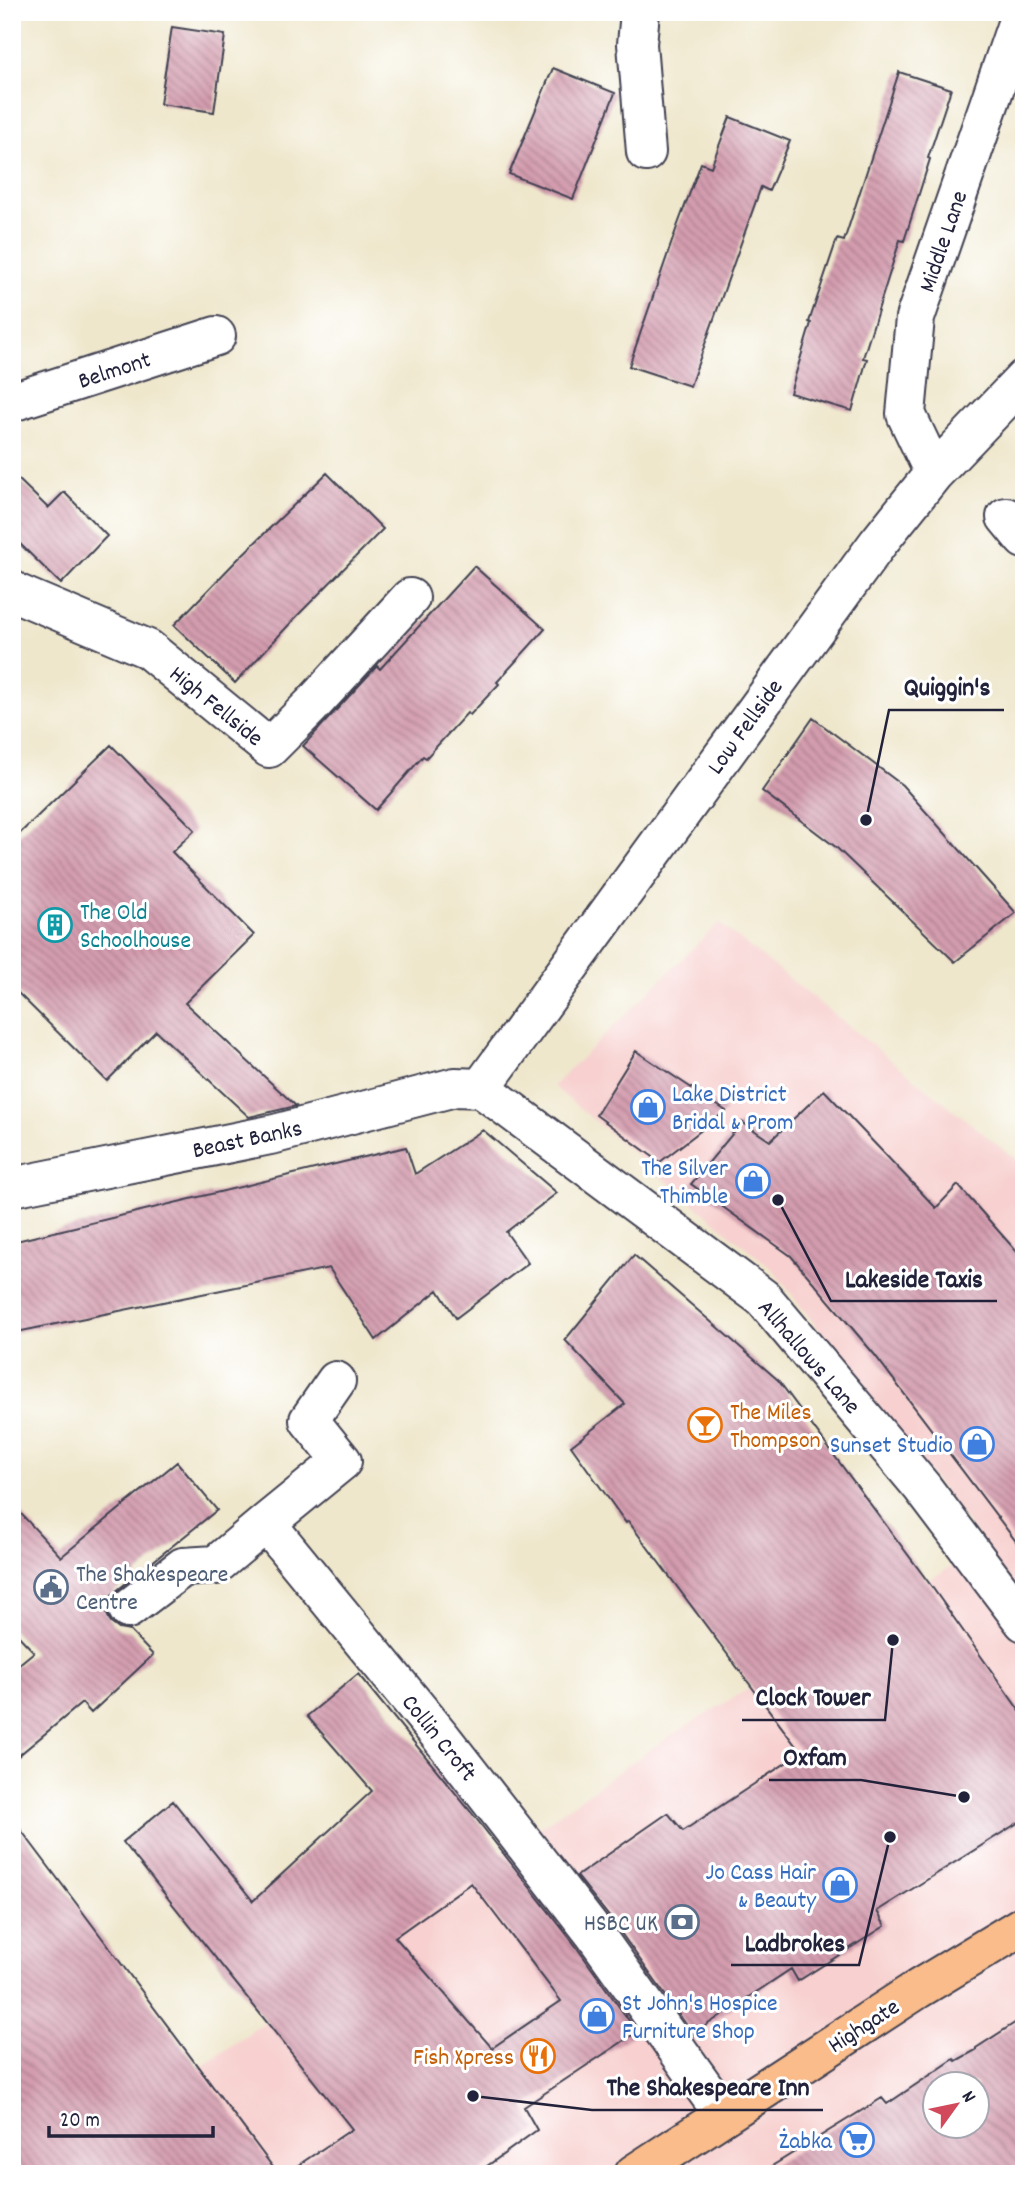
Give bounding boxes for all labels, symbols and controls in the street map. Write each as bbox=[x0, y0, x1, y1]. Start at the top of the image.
street label: Middle Lane bbox=[912, 187, 978, 297]
street label: Belmont bbox=[74, 344, 156, 400]
street label: High Fellside bbox=[161, 659, 270, 756]
callout: Quiggin's bbox=[889, 663, 1004, 710]
text: Quiggin's bbox=[904, 671, 990, 708]
street label: Low Fellside bbox=[700, 673, 793, 782]
place label: The Old Schoolhouse bbox=[80, 897, 191, 959]
building icon: The Old Schoolhouse bbox=[36, 906, 74, 944]
place label: Lake District Bridal & Prom bbox=[672, 1079, 793, 1141]
shop icon: Lake District Bridal & Prom bbox=[629, 1088, 667, 1126]
street label: Beast Banks bbox=[190, 1113, 306, 1169]
place label: The Silver Thimble bbox=[641, 1153, 728, 1215]
shop icon: The Silver Thimble bbox=[734, 1162, 772, 1200]
callout: Lakeside Taxis bbox=[831, 1254, 997, 1301]
text: Lakeside Taxis bbox=[845, 1263, 983, 1300]
street label: Allhallows Lane bbox=[748, 1293, 867, 1423]
place label: The Miles Thompson bbox=[730, 1397, 821, 1459]
bar icon: The Miles Thompson bbox=[686, 1406, 724, 1444]
shop icon: Sunset Studio bbox=[958, 1425, 996, 1463]
place label: Sunset Studio bbox=[830, 1430, 953, 1464]
place label: The Shakespeare Centre bbox=[76, 1559, 228, 1621]
public building icon: The Shakespeare Centre bbox=[32, 1568, 70, 1606]
callout: Clock Tower bbox=[742, 1673, 885, 1720]
text: Clock Tower bbox=[755, 1681, 871, 1718]
street label: Collin Croft bbox=[392, 1688, 484, 1790]
callout: Oxfam bbox=[769, 1733, 861, 1780]
text: Oxfam bbox=[783, 1741, 847, 1778]
place label: Jo Cass Hair & Beauty bbox=[705, 1857, 817, 1919]
shop icon: Jo Cass Hair & Beauty bbox=[821, 1866, 859, 1904]
bank icon: HSBC UK bbox=[663, 1903, 701, 1941]
place label: HSBC UK bbox=[584, 1908, 658, 1942]
callout: Ladbrokes bbox=[731, 1918, 859, 1965]
text: Ladbrokes bbox=[745, 1927, 845, 1964]
place label: St John's Hospice Furniture Shop bbox=[622, 1988, 778, 2050]
street label: Highgate bbox=[822, 1992, 907, 2063]
shop icon: St John's Hospice Furniture Shop bbox=[578, 1997, 616, 2035]
restaurant icon: Fish Xpress bbox=[519, 2037, 557, 2075]
place label: Fish Xpress bbox=[413, 2042, 514, 2076]
callout: The Shakespeare Inn bbox=[592, 2063, 823, 2110]
north arrow bbox=[920, 2070, 990, 2140]
text: The Shakespeare Inn bbox=[606, 2071, 810, 2108]
text: N bbox=[953, 2086, 981, 2109]
scale bar bbox=[49, 2095, 214, 2139]
text: 20 m bbox=[60, 2107, 100, 2137]
supermarket icon: Żabka bbox=[838, 2121, 876, 2159]
place label: Żabka bbox=[779, 2126, 833, 2160]

